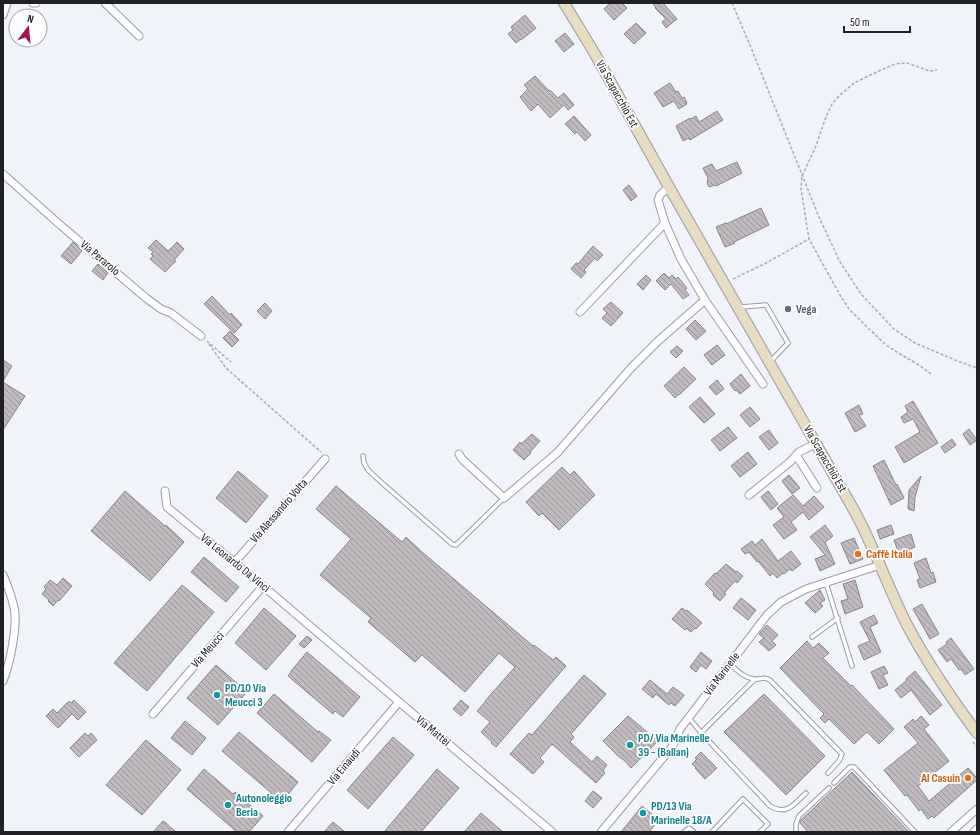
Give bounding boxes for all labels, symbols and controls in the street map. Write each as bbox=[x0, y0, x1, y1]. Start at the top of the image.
north arrow bbox=[8, 8, 48, 48]
scale bar bbox=[844, 8, 910, 34]
text: N bbox=[26, 12, 35, 26]
text: 50 m bbox=[850, 15, 870, 30]
street label: Via Scapacchiò Est bbox=[592, 58, 642, 131]
street label: Via Perarolo bbox=[77, 237, 123, 279]
place label: Vega bbox=[796, 302, 816, 317]
marker: Vega bbox=[783, 304, 793, 314]
street label: Via Scapacchiò Est bbox=[800, 423, 850, 495]
street label: Via Alessandro Volta bbox=[247, 475, 311, 546]
street label: Via Leonardo Da Vinci bbox=[197, 530, 273, 596]
place label: Caffè Italia bbox=[866, 547, 913, 562]
marker: Caffè Italia bbox=[853, 549, 863, 559]
street label: Via Meucci bbox=[188, 629, 228, 671]
street label: Via Marinelle bbox=[701, 649, 743, 699]
place label: PD/10 Via Meucci 3 bbox=[225, 681, 266, 710]
marker: PD/10 Via Meucci 3 bbox=[212, 690, 222, 700]
street label: Via Mattei bbox=[413, 712, 453, 750]
place label: PD/ Via Marinelle 39 - (Ballan) bbox=[638, 731, 710, 760]
marker: PD/ Via Marinelle 39 - (Ballan) bbox=[625, 740, 635, 750]
street label: Via Einaudi bbox=[324, 746, 364, 788]
place label: Al Casuin bbox=[920, 771, 960, 786]
marker: Al Casuin bbox=[963, 773, 973, 783]
place label: Autonoleggio Beria bbox=[235, 791, 292, 820]
place label: PD/13 Via Marinelle 18/A bbox=[651, 799, 712, 828]
marker: Autonoleggio Beria bbox=[223, 800, 233, 810]
marker: PD/13 Via Marinelle 18/A bbox=[638, 808, 648, 818]

